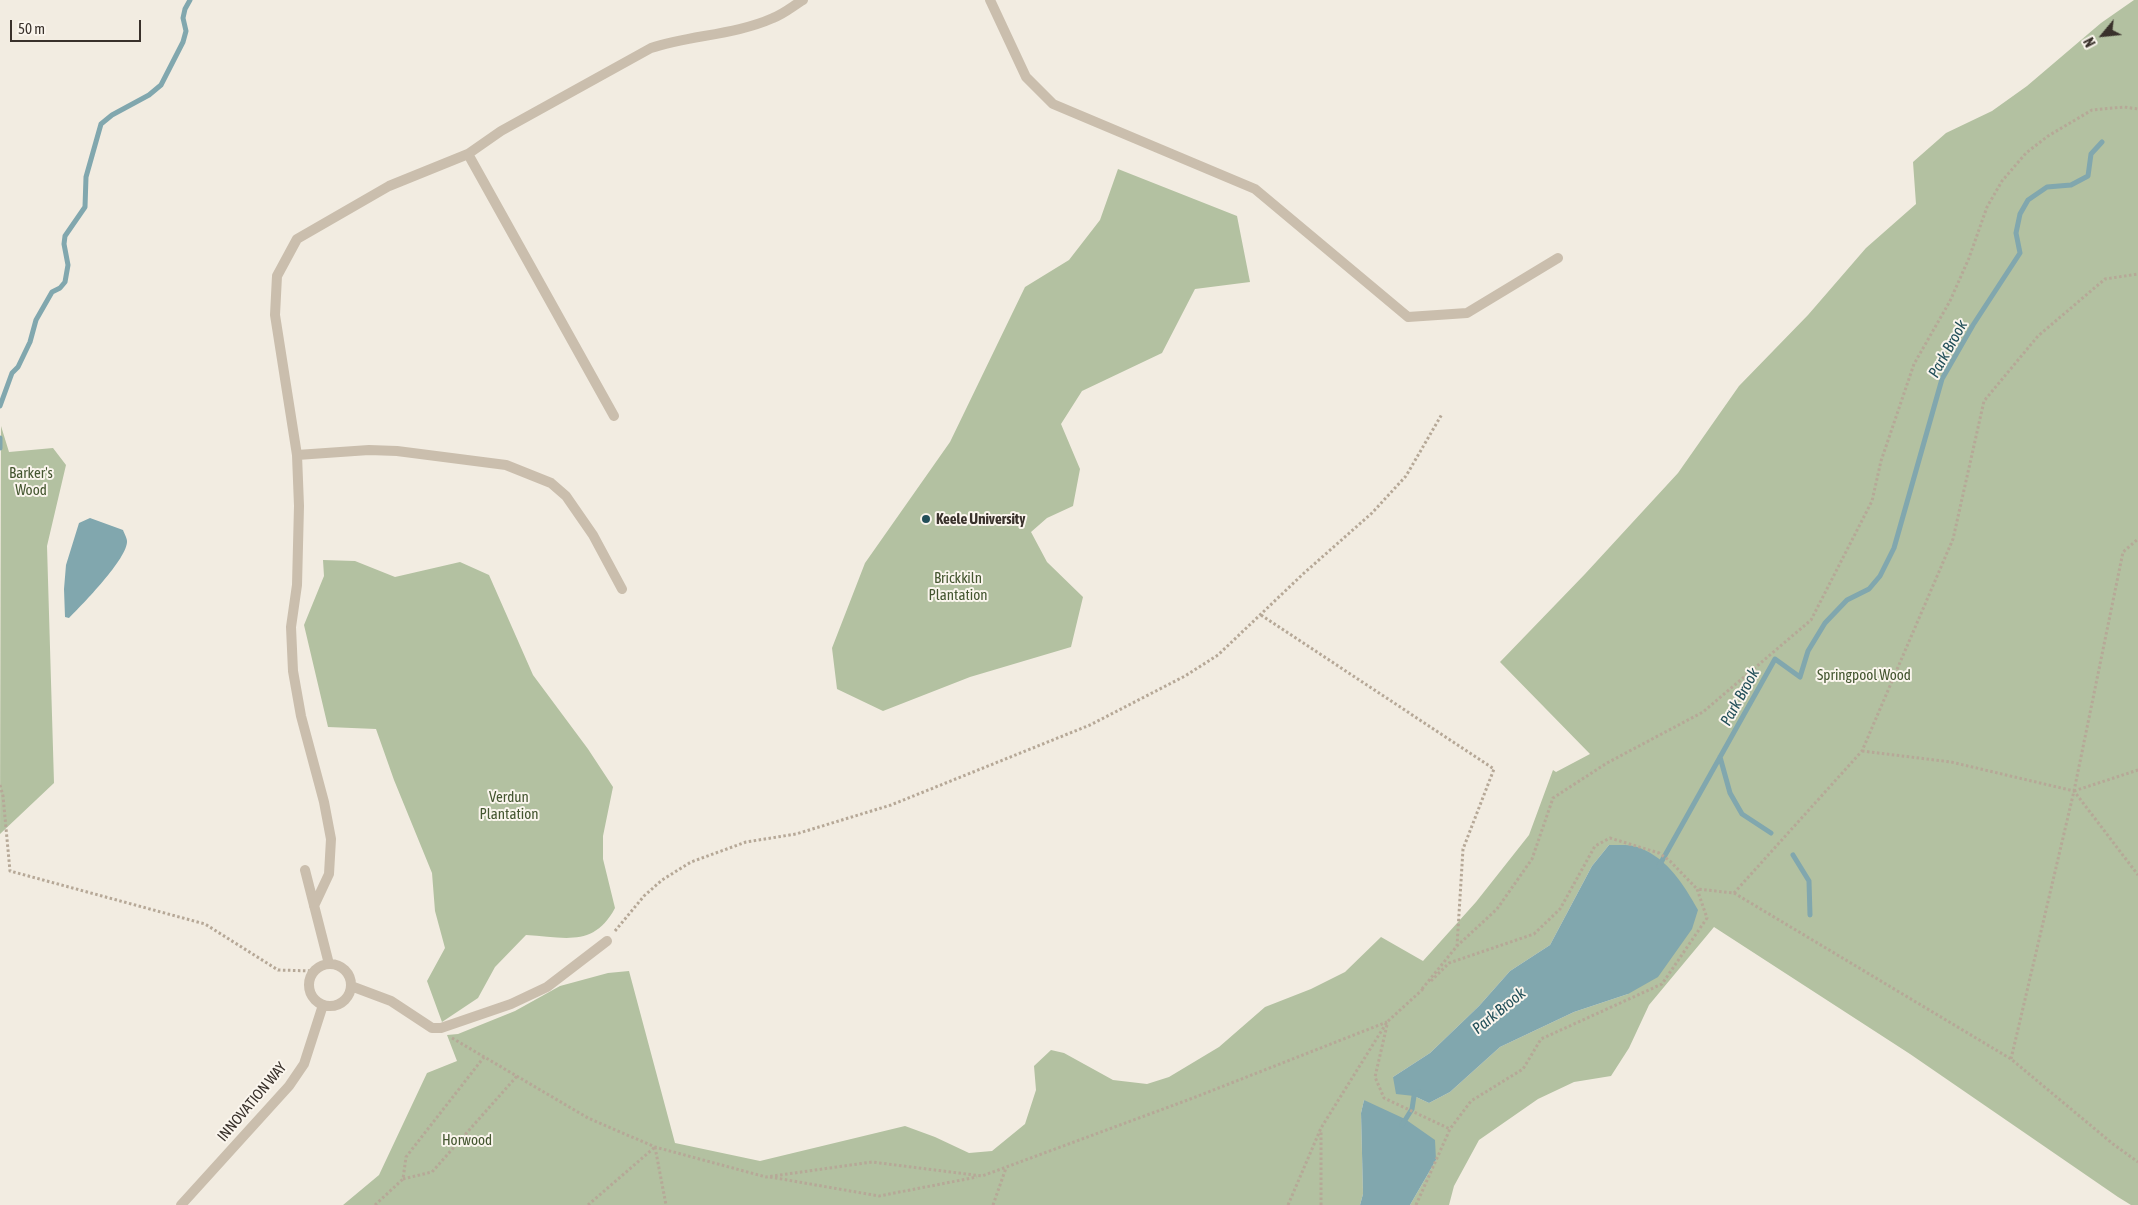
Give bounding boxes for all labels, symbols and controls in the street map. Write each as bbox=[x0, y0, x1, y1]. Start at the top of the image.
scale bar bbox=[12, 10, 144, 42]
north arrow bbox=[2078, 10, 2128, 60]
text: 50 m bbox=[18, 20, 45, 37]
text: N bbox=[2081, 35, 2099, 49]
water label: Park Brook bbox=[1924, 317, 1972, 381]
park label: Barker's Wood bbox=[9, 464, 53, 499]
place label: Keele University bbox=[936, 510, 1025, 528]
marker: Keele University bbox=[920, 513, 932, 525]
park label: Brickkiln Plantation bbox=[929, 569, 987, 604]
water label: Park Brook bbox=[1716, 665, 1764, 729]
park label: Springpool Wood bbox=[1817, 666, 1911, 684]
park label: Verdun Plantation bbox=[480, 788, 538, 823]
water label: Park Brook bbox=[1468, 984, 1530, 1038]
street label: INNOVATION WAY bbox=[214, 1059, 290, 1145]
park label: Horwood bbox=[442, 1131, 492, 1149]

